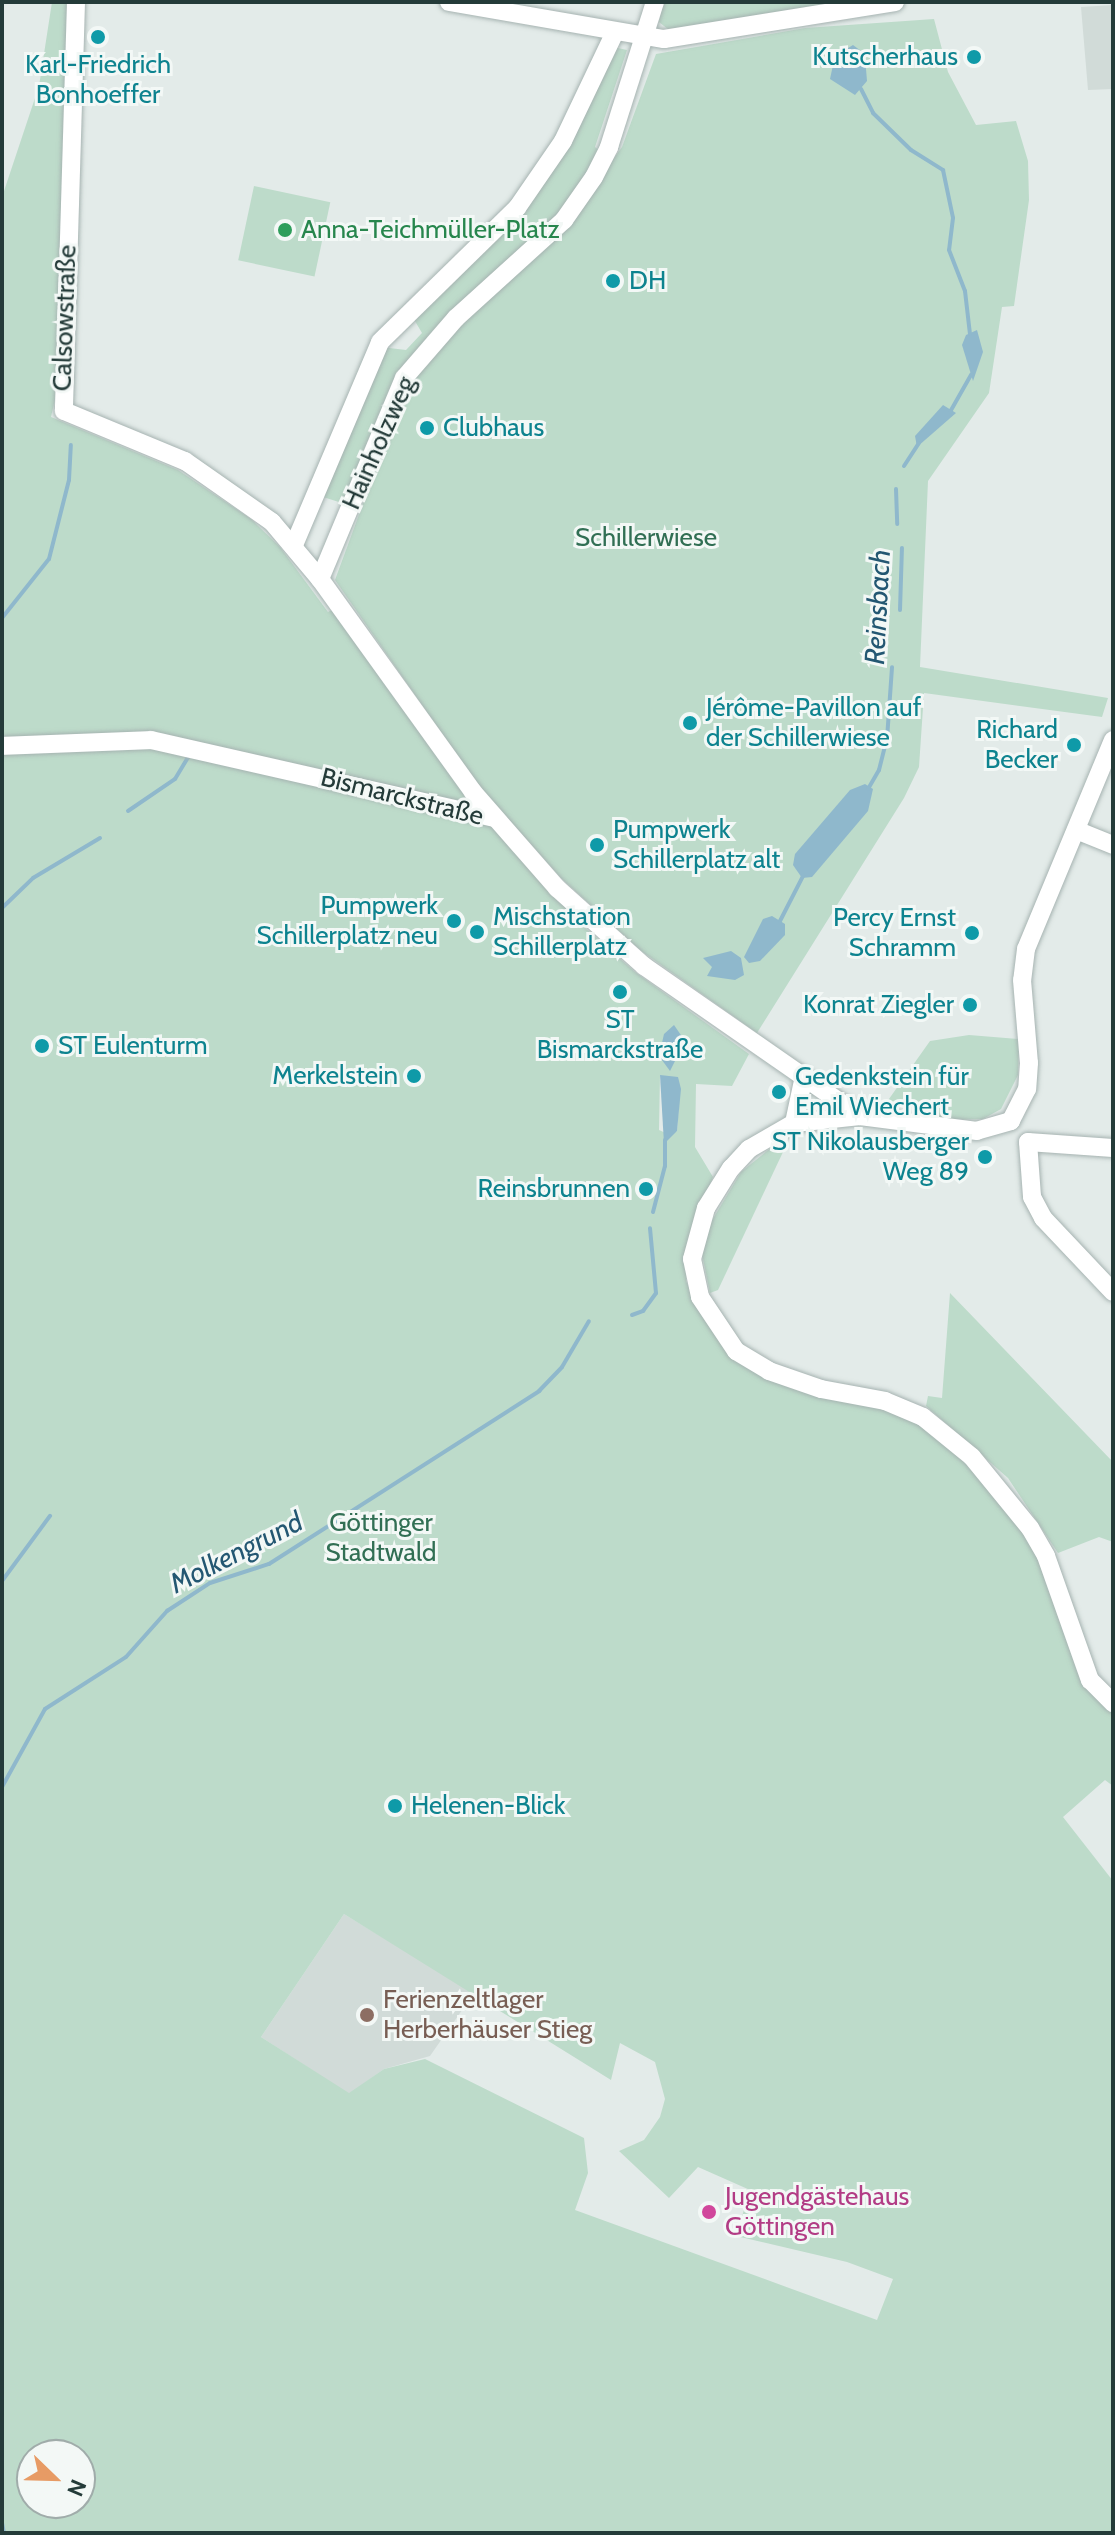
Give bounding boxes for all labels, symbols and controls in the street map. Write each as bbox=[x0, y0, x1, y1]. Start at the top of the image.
marker: Karl-Friedrich Bonhoeffer bbox=[89, 28, 107, 46]
place label: Kutscherhaus bbox=[812, 41, 958, 73]
marker: Kutscherhaus bbox=[965, 48, 983, 66]
place label: Karl-Friedrich Bonhoeffer bbox=[25, 49, 171, 110]
place label: Anna-Teichmüller-Platz bbox=[301, 214, 560, 246]
marker: Anna-Teichmüller-Platz bbox=[276, 221, 294, 239]
street label: Calsowstraße bbox=[47, 244, 83, 392]
place label: DH bbox=[629, 265, 666, 297]
marker: DH bbox=[604, 272, 622, 290]
street label: Hainholzweg bbox=[336, 372, 422, 514]
place label: Clubhaus bbox=[443, 412, 544, 444]
marker: Clubhaus bbox=[418, 419, 436, 437]
park label: Schillerwiese bbox=[575, 522, 717, 554]
water label: Reinsbach bbox=[857, 549, 897, 665]
place label: Jérôme-Pavillon auf der Schillerwiese bbox=[706, 692, 921, 754]
marker: Jérôme-Pavillon auf der Schillerwiese bbox=[681, 714, 699, 732]
place label: Richard Becker bbox=[976, 714, 1058, 776]
marker: Richard Becker bbox=[1065, 736, 1083, 754]
street label: Bismarckstraße bbox=[317, 762, 487, 832]
place label: Pumpwerk Schillerplatz alt bbox=[613, 814, 780, 876]
marker: Pumpwerk Schillerplatz alt bbox=[588, 836, 606, 854]
place label: Pumpwerk Schillerplatz neu bbox=[257, 890, 438, 952]
place label: Mischstation Schillerplatz bbox=[493, 901, 631, 962]
place label: Percy Ernst Schramm bbox=[833, 902, 956, 964]
marker: Pumpwerk Schillerplatz neu bbox=[445, 912, 463, 930]
marker: Mischstation Schillerplatz bbox=[468, 923, 486, 941]
marker: Percy Ernst Schramm bbox=[963, 924, 981, 942]
marker: ST Bismarckstraße bbox=[611, 983, 629, 1001]
place label: Konrat Ziegler bbox=[803, 989, 954, 1021]
marker: Konrat Ziegler bbox=[961, 996, 979, 1014]
place label: ST Bismarckstraße bbox=[537, 1004, 703, 1066]
place label: ST Eulenturm bbox=[58, 1030, 207, 1062]
marker: ST Eulenturm bbox=[33, 1037, 51, 1055]
place label: Merkelstein bbox=[272, 1060, 398, 1092]
place label: Gedenkstein für Emil Wiechert bbox=[795, 1061, 969, 1122]
marker: Merkelstein bbox=[405, 1067, 423, 1085]
marker: Gedenkstein für Emil Wiechert bbox=[770, 1083, 788, 1101]
place label: ST Nikolausberger Weg 89 bbox=[772, 1126, 969, 1188]
marker: ST Nikolausberger Weg 89 bbox=[976, 1148, 994, 1166]
place label: Reinsbrunnen bbox=[478, 1173, 630, 1205]
marker: Reinsbrunnen bbox=[637, 1180, 655, 1198]
water label: Molkengrund bbox=[164, 1504, 308, 1600]
park label: Göttinger Stadtwald bbox=[326, 1507, 436, 1568]
place label: Helenen-Blick bbox=[411, 1790, 565, 1822]
marker: Helenen-Blick bbox=[386, 1797, 404, 1815]
place label: Ferienzeltlager Herberhäuser Stieg bbox=[383, 1984, 592, 2046]
marker: Ferienzeltlager Herberhäuser Stieg bbox=[358, 2006, 376, 2024]
place label: Jugendgästehaus Göttingen bbox=[725, 2181, 909, 2242]
marker: Jugendgästehaus Göttingen bbox=[700, 2203, 718, 2221]
north arrow bbox=[16, 2439, 96, 2519]
text: N bbox=[61, 2475, 92, 2500]

